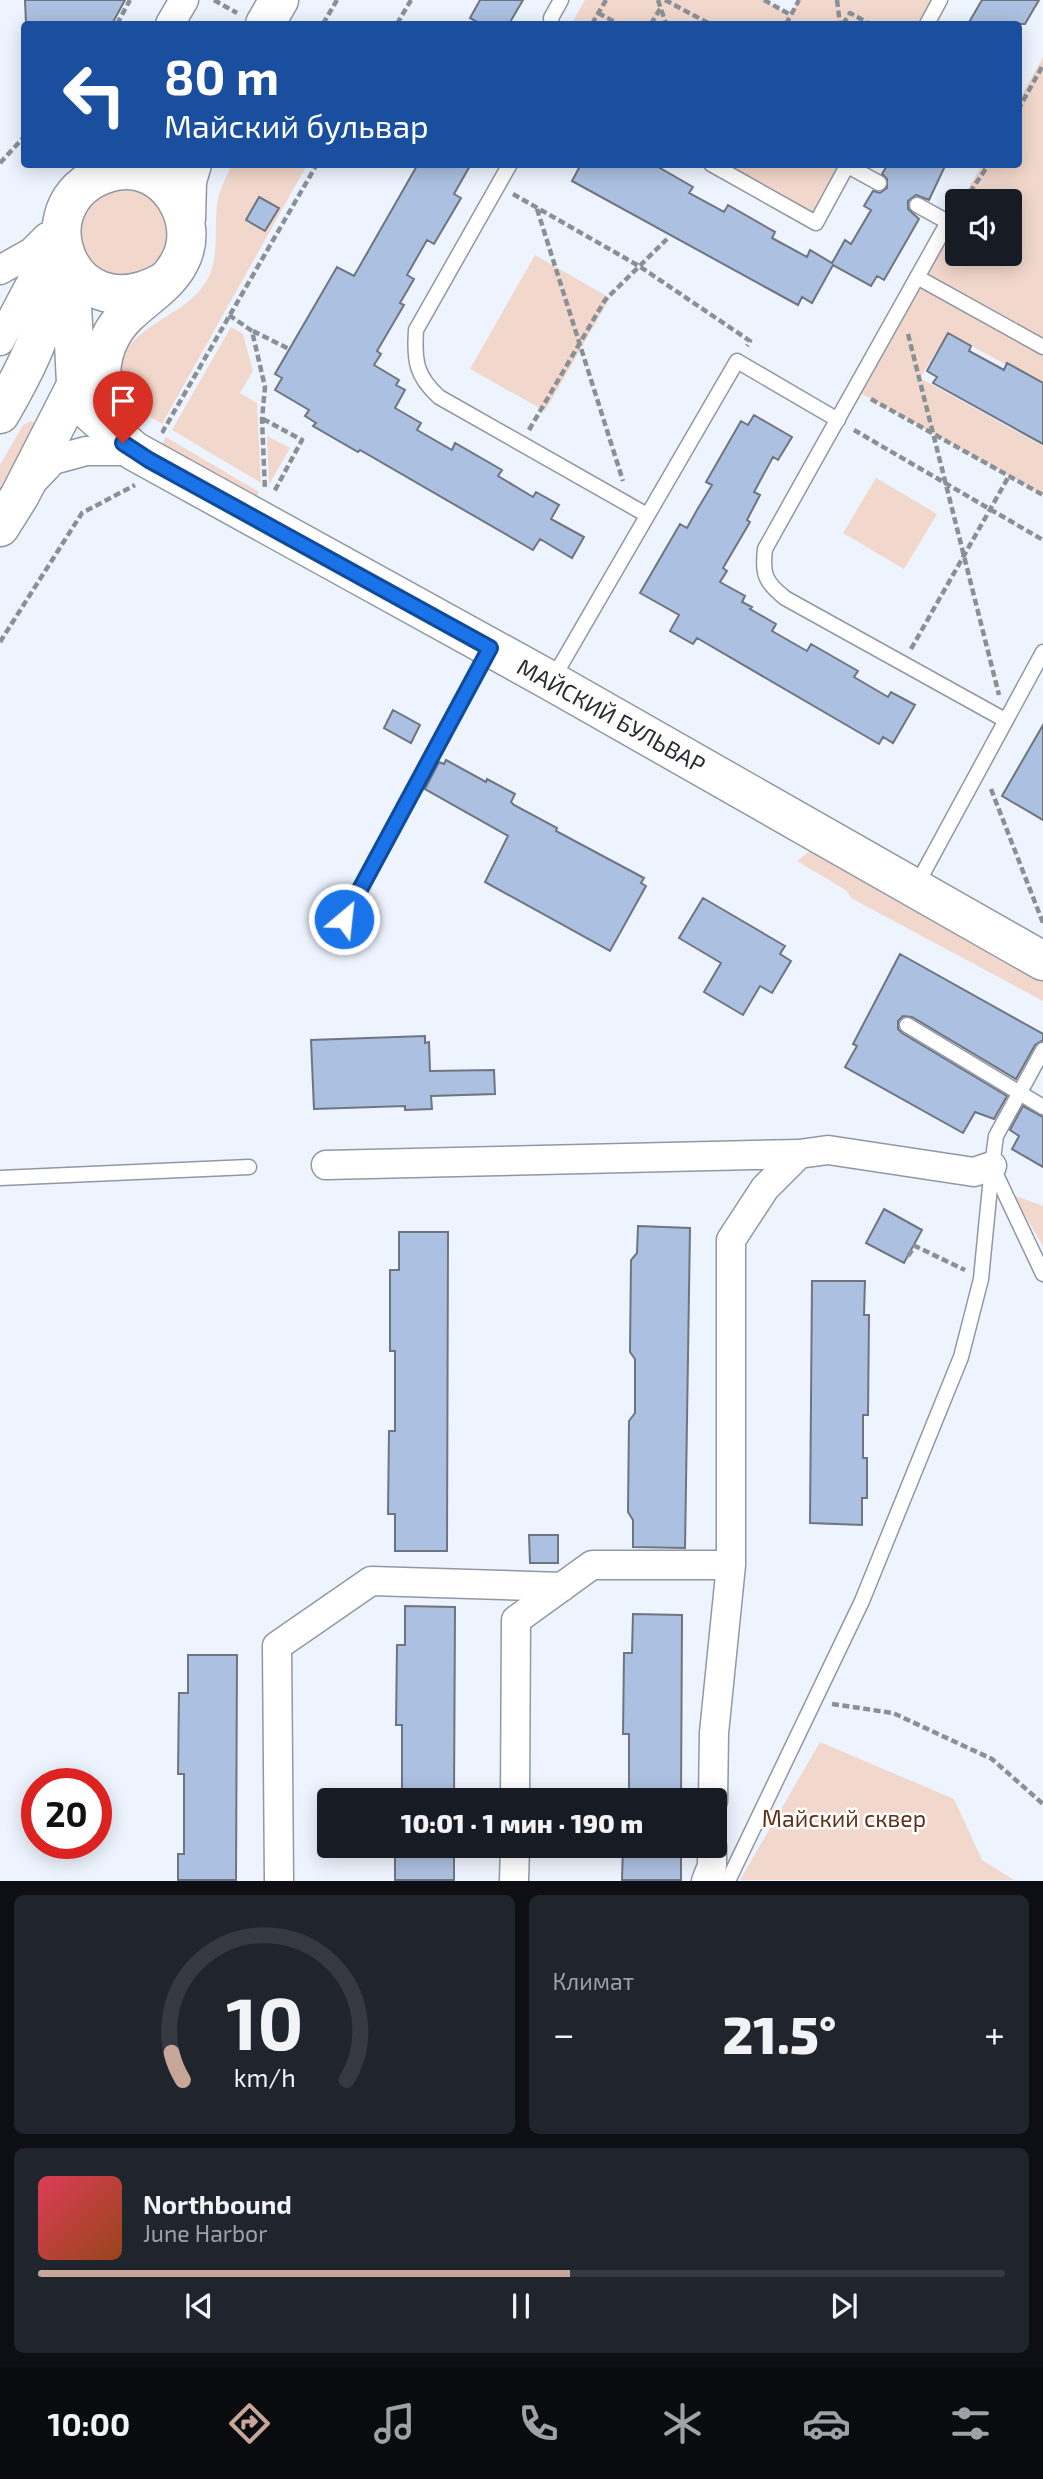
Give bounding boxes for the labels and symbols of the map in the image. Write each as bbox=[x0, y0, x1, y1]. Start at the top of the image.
pin bbox=[93, 371, 153, 443]
street label: МАЙСКИЙ БУЛЬВАР bbox=[513, 652, 710, 778]
position arrow bbox=[307, 882, 381, 956]
speed limit sign: 20 bbox=[21, 1768, 112, 1859]
park label: Майский сквер bbox=[762, 1804, 926, 1832]

